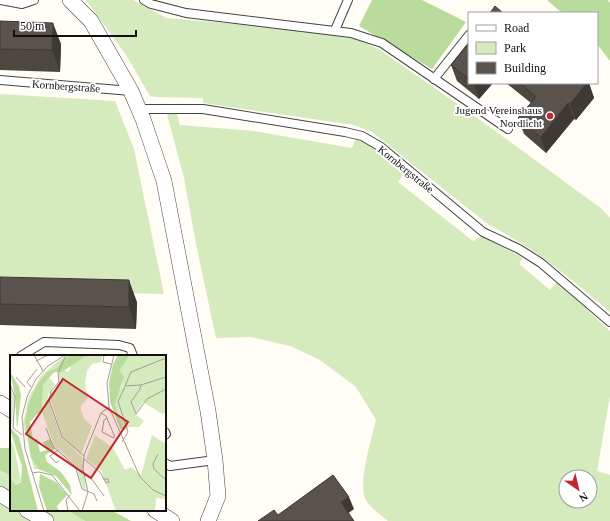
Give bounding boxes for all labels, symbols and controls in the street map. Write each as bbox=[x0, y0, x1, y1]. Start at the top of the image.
scale bar bbox=[14, 12, 136, 38]
legend bbox=[468, 12, 598, 84]
text: 50 m bbox=[20, 19, 45, 33]
text: Road bbox=[504, 21, 529, 35]
text: Park bbox=[504, 41, 526, 55]
text: Building bbox=[504, 61, 546, 75]
street label: Kornbergstraße bbox=[32, 78, 101, 94]
place label: Jugend Vereinshaus Nordlicht bbox=[455, 104, 542, 129]
marker: Jugend Vereinshaus Nordlicht bbox=[545, 111, 555, 121]
street label: Kornbergstraße bbox=[376, 143, 436, 195]
inset map bbox=[10, 355, 166, 511]
north arrow bbox=[558, 469, 598, 509]
text: N bbox=[577, 490, 590, 505]

